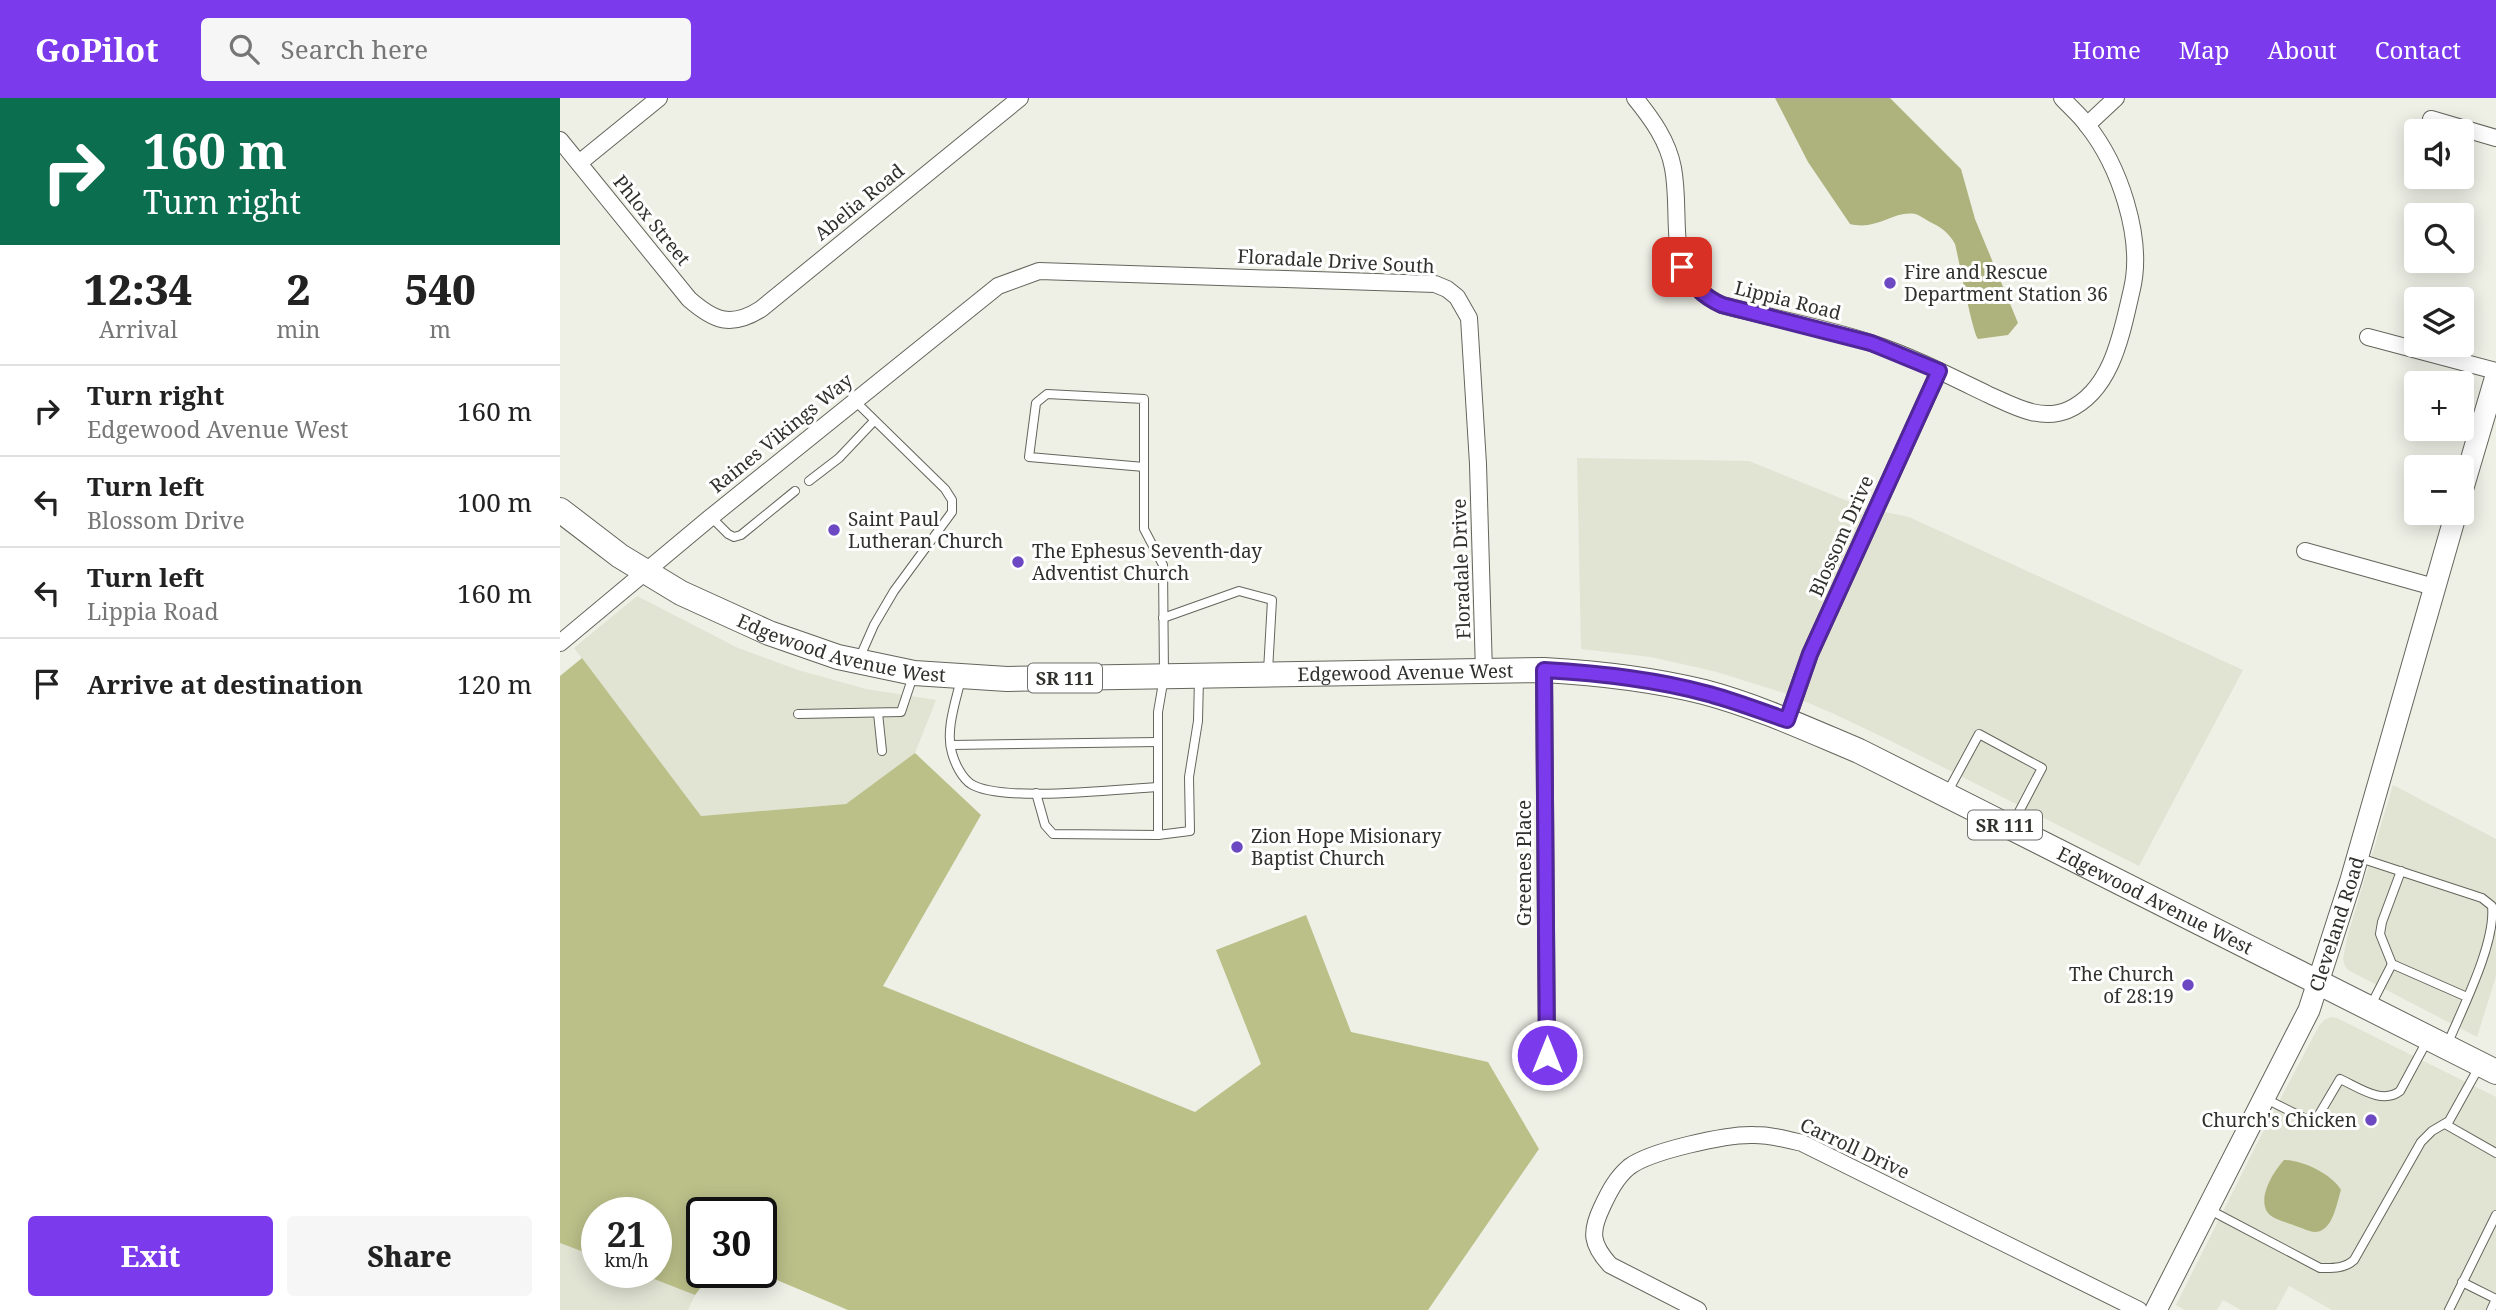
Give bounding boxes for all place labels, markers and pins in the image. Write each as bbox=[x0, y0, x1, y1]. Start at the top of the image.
pin bbox=[1652, 237, 1712, 297]
place label: Fire and Rescue Department Station 36 bbox=[1904, 259, 2108, 307]
marker: Fire and Rescue Department Station 36 bbox=[1882, 275, 1898, 291]
place label: Saint Paul Lutheran Church bbox=[848, 506, 1003, 554]
marker: Saint Paul Lutheran Church bbox=[826, 522, 842, 538]
place label: The Ephesus Seventh-day Adventist Church bbox=[1032, 538, 1262, 586]
marker: The Ephesus Seventh-day Adventist Church bbox=[1010, 554, 1026, 570]
place label: Zion Hope Misionary Baptist Church bbox=[1251, 823, 1442, 871]
marker: Zion Hope Misionary Baptist Church bbox=[1229, 839, 1245, 855]
place label: The Church of 28:19 bbox=[2069, 961, 2174, 1009]
marker: The Church of 28:19 bbox=[2180, 977, 2196, 993]
place label: Church's Chicken bbox=[2202, 1107, 2357, 1133]
marker: Church's Chicken bbox=[2363, 1112, 2379, 1128]

